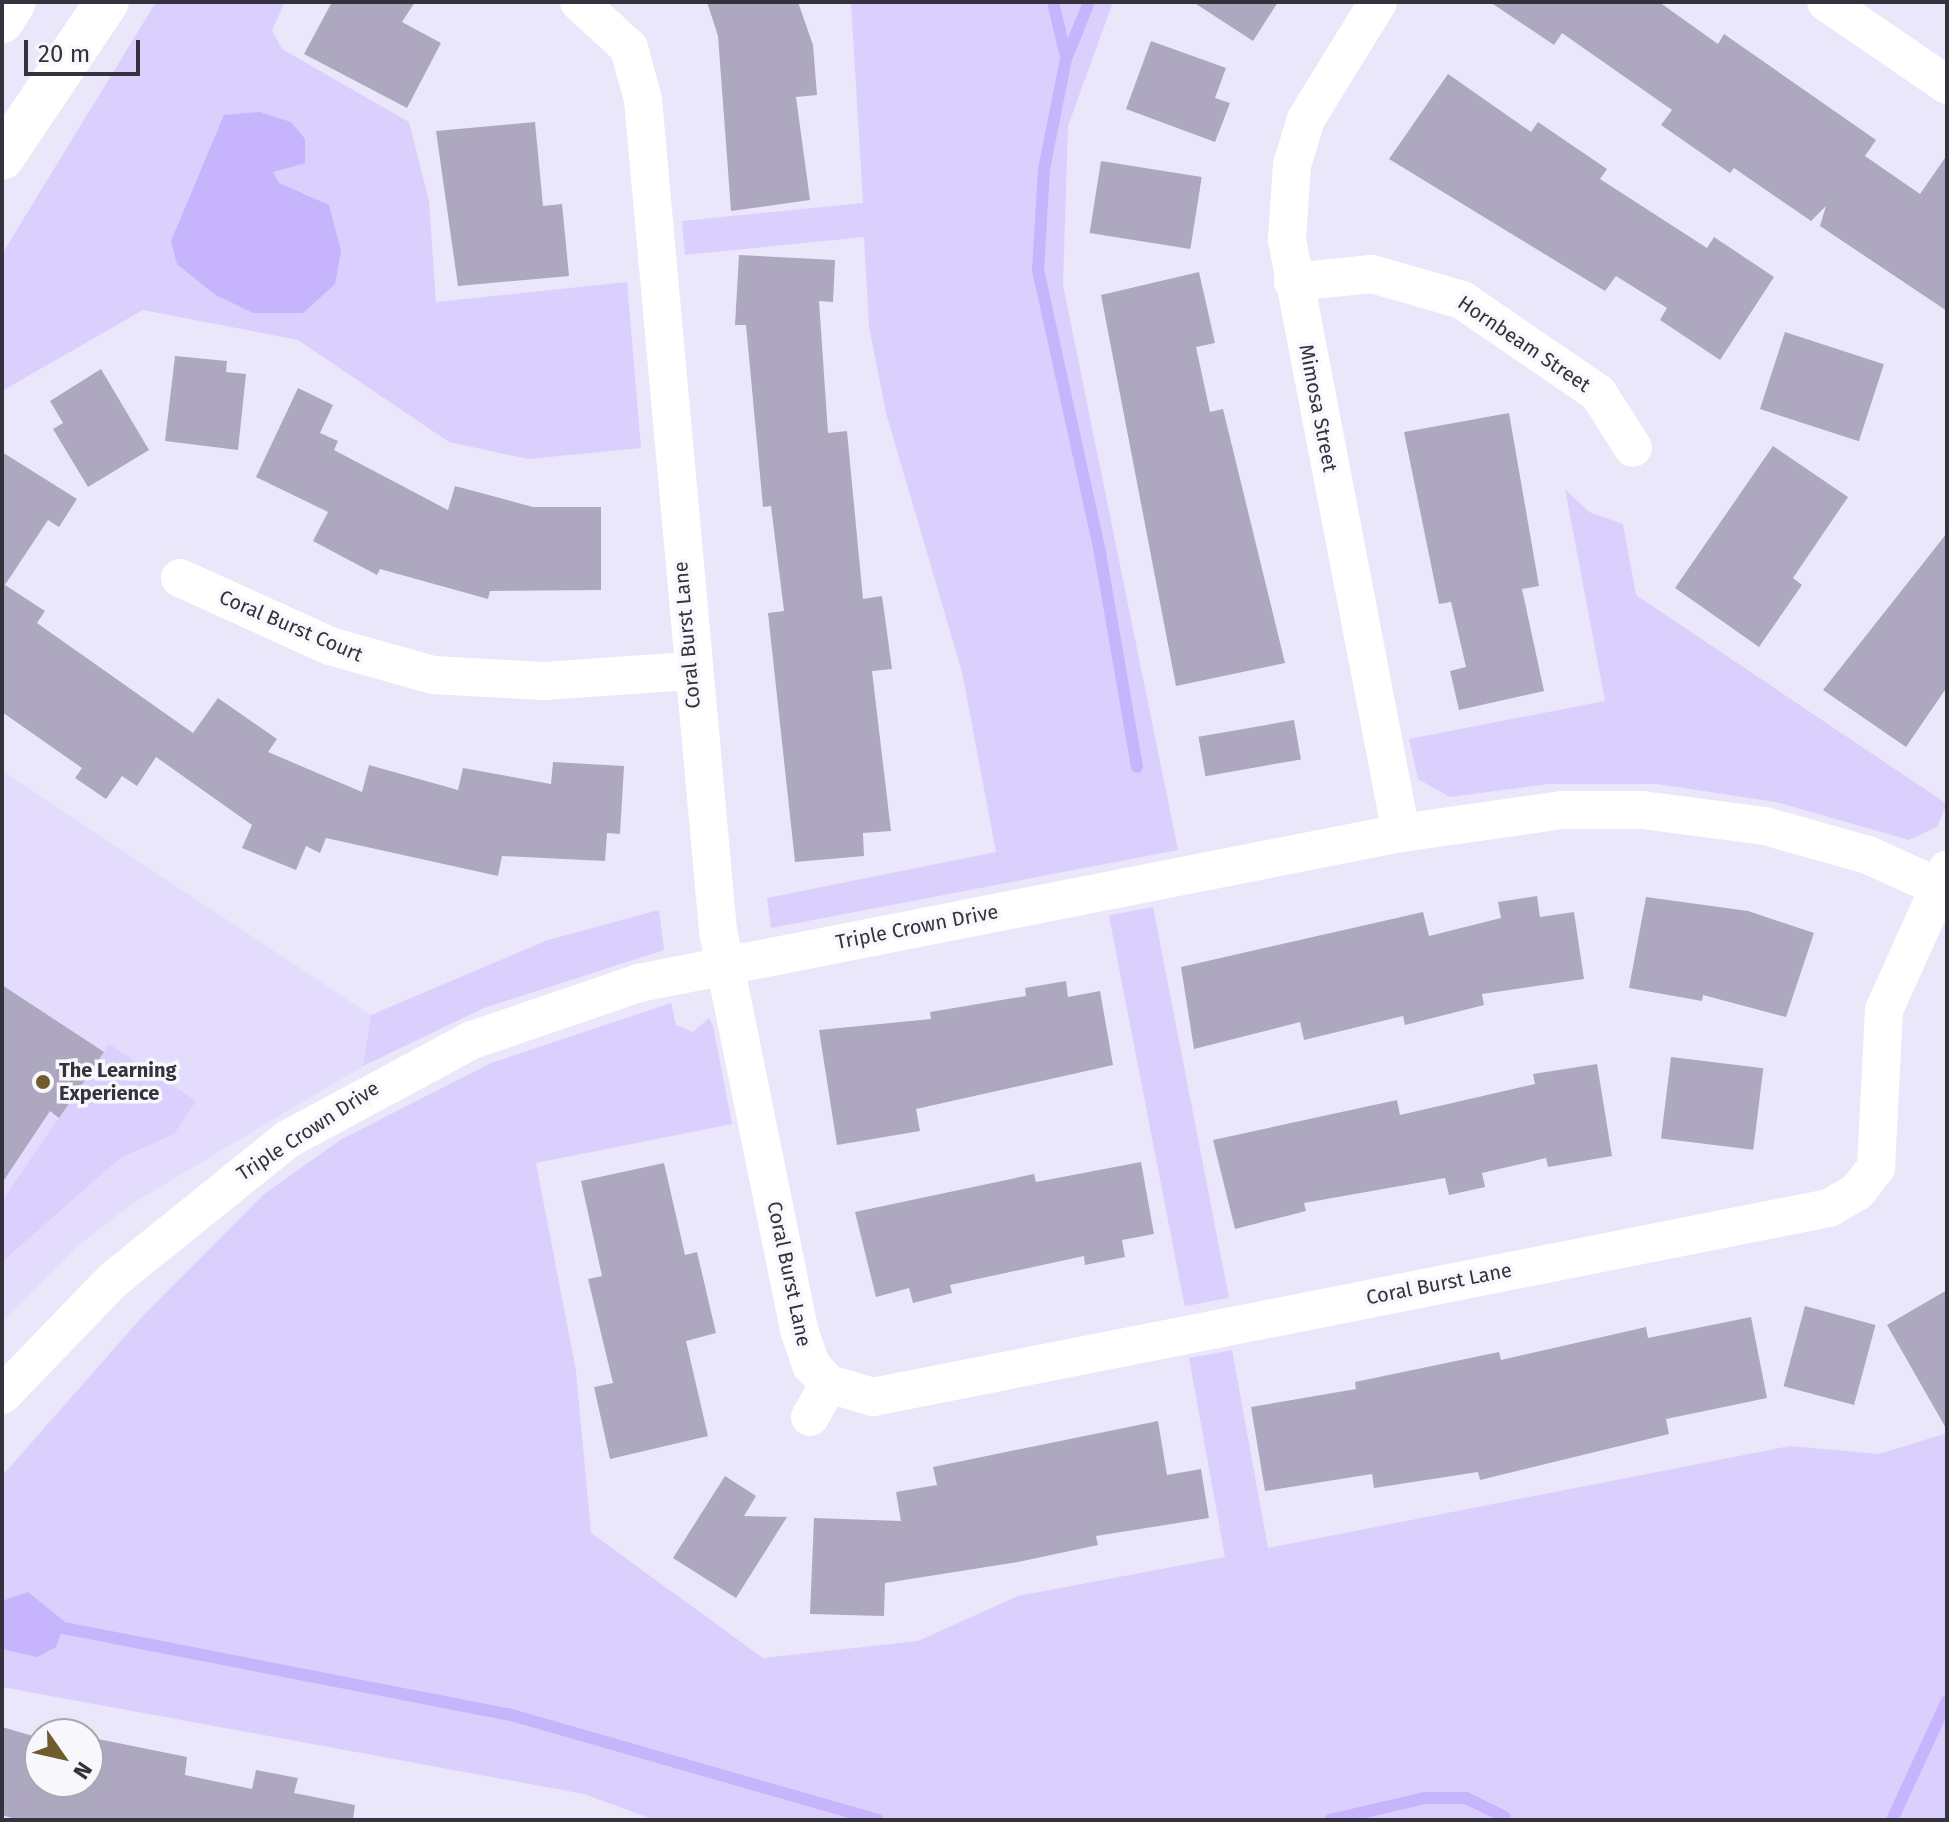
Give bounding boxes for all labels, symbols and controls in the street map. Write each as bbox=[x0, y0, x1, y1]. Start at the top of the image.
scale bar bbox=[28, 24, 144, 74]
text: 20 m bbox=[38, 40, 90, 68]
street label: Hornbeam Street bbox=[1453, 291, 1595, 397]
street label: Mimosa Street bbox=[1294, 342, 1342, 474]
street label: Coral Burst Lane bbox=[669, 560, 705, 710]
street label: Coral Burst Court bbox=[216, 585, 366, 667]
street label: Triple Crown Drive bbox=[834, 899, 1000, 955]
place label: The Learning Experience bbox=[59, 1058, 176, 1105]
marker: The Learning Experience bbox=[34, 1073, 52, 1091]
street label: Triple Crown Drive bbox=[232, 1076, 384, 1186]
street label: Coral Burst Lane bbox=[762, 1199, 816, 1349]
street label: Coral Burst Lane bbox=[1364, 1258, 1514, 1310]
north arrow bbox=[24, 1718, 104, 1798]
text: N bbox=[67, 1757, 98, 1784]

